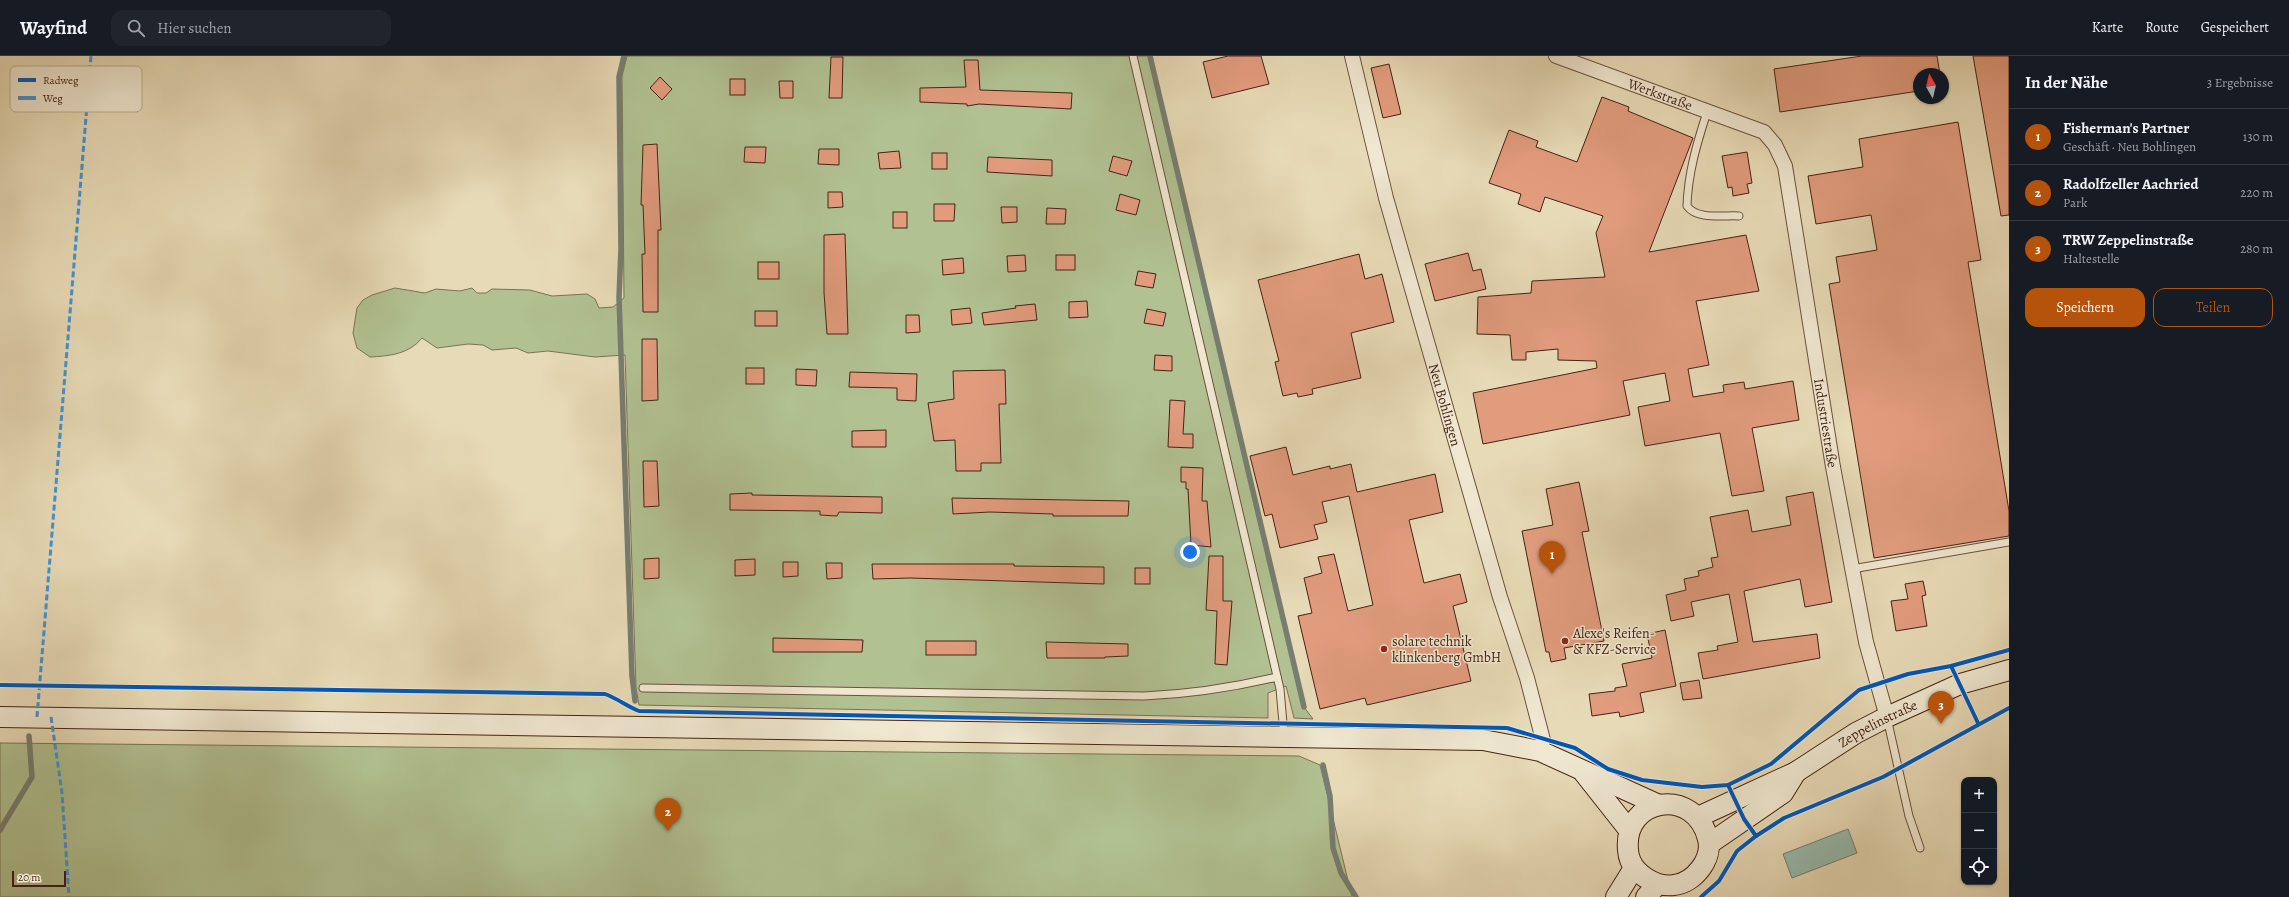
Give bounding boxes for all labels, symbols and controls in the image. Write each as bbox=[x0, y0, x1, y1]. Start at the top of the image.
search box bbox=[111, 10, 391, 46]
text: Wayfind bbox=[20, 15, 87, 41]
icon: search bbox=[125, 17, 147, 39]
text: Hier suchen bbox=[157, 18, 232, 38]
text: Karte bbox=[2092, 18, 2123, 37]
text: Route bbox=[2145, 18, 2179, 37]
text: Gespeichert bbox=[2201, 18, 2269, 37]
legend bbox=[10, 66, 142, 112]
north arrow bbox=[1913, 68, 1949, 104]
text: In der Nähe bbox=[2025, 71, 2108, 94]
text: Radweg bbox=[43, 73, 79, 88]
street label: Werkstraße bbox=[1624, 74, 1695, 115]
text: 3 Ergebnisse bbox=[2207, 74, 2273, 91]
text: Weg bbox=[42, 91, 63, 106]
text: Fisherman's Partner bbox=[2063, 118, 2189, 138]
text: 1 bbox=[2036, 128, 2040, 145]
text: 130 m bbox=[2243, 128, 2273, 145]
text: Geschäft · Neu Bohlingen bbox=[2063, 138, 2196, 155]
text: Radolfzeller Aachried bbox=[2063, 174, 2199, 194]
text: 2 bbox=[2035, 184, 2041, 201]
text: 220 m bbox=[2240, 184, 2273, 201]
text: Park bbox=[2063, 194, 2087, 211]
text: TRW Zeppelinstraße bbox=[2063, 230, 2194, 250]
text: 3 bbox=[2035, 240, 2041, 257]
text: 280 m bbox=[2240, 240, 2273, 257]
text: Haltestelle bbox=[2063, 250, 2119, 267]
button: Speichern bbox=[2025, 288, 2145, 327]
button: Teilen bbox=[2153, 288, 2273, 327]
street label: Neu Bohlingen bbox=[1424, 361, 1466, 449]
street label: Industriestraße bbox=[1809, 377, 1842, 469]
pin: 1 bbox=[1539, 541, 1565, 574]
your location bbox=[1180, 542, 1200, 562]
place label: Alexe's Reifen- & KFZ-Service bbox=[1572, 624, 1656, 659]
place label: solare technik klinkenberg GmbH bbox=[1392, 632, 1501, 667]
marker: Alexe's Reifen- & KFZ-Service bbox=[1560, 636, 1570, 646]
marker: solare technik klinkenberg GmbH bbox=[1379, 644, 1389, 654]
pin: 3 bbox=[1928, 691, 1954, 724]
street label: Zeppelinstraße bbox=[1835, 696, 1920, 752]
map controls bbox=[1961, 777, 1997, 885]
button: + bbox=[1961, 777, 1997, 813]
pin: 2 bbox=[655, 798, 681, 831]
button: − bbox=[1961, 813, 1997, 849]
button: locate bbox=[1961, 849, 1997, 885]
scale bar bbox=[12, 869, 66, 888]
text: 20 m bbox=[18, 870, 40, 885]

